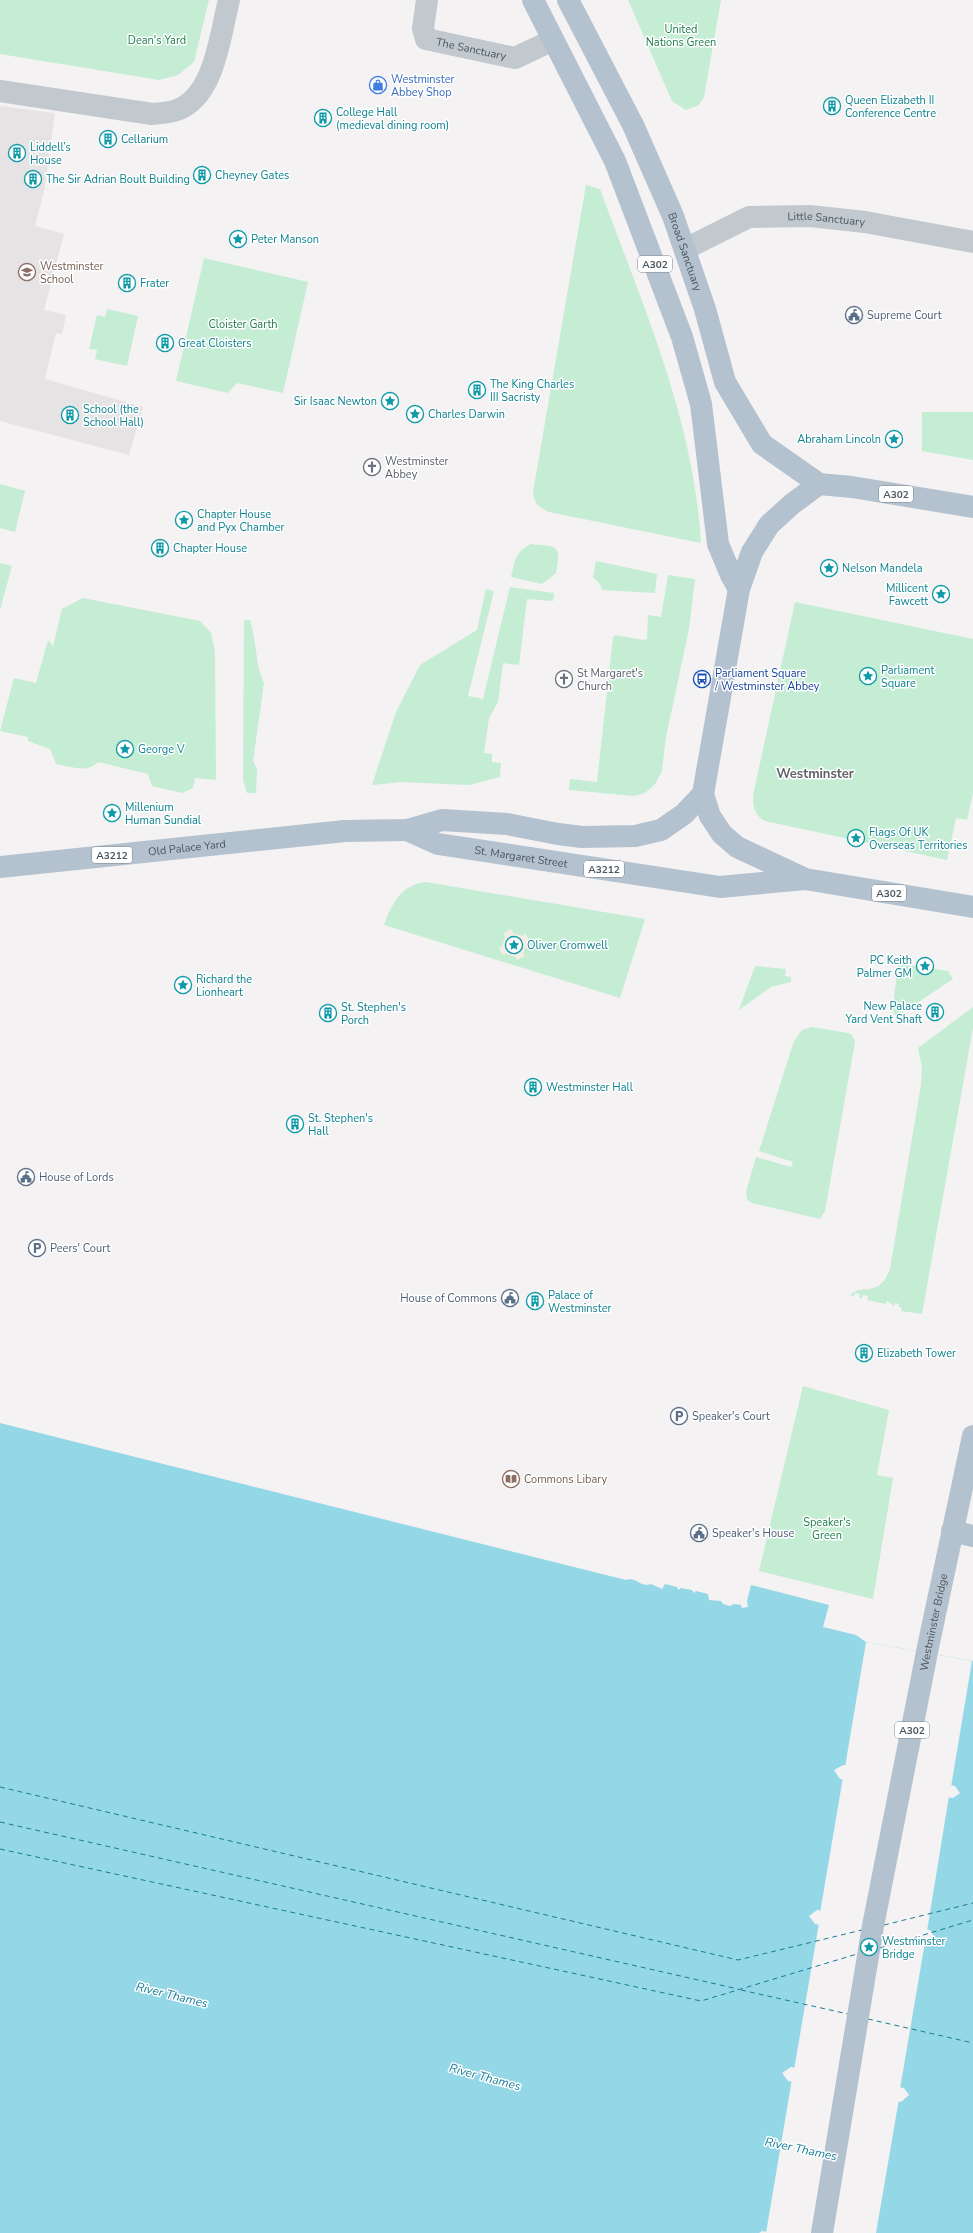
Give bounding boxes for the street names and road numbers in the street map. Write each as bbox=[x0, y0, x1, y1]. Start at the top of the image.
street label: The Sanctuary bbox=[435, 34, 508, 64]
street label: Little Sanctuary bbox=[787, 209, 866, 230]
street label: Broad Sanctuary bbox=[664, 210, 705, 293]
road number: A302 bbox=[638, 256, 672, 272]
road number: A302 bbox=[879, 486, 913, 502]
street label: Old Palace Yard bbox=[147, 836, 227, 859]
street label: St. Margaret Street bbox=[473, 843, 569, 872]
road number: A3212 bbox=[92, 847, 132, 863]
road number: A3212 bbox=[584, 861, 624, 877]
road number: A302 bbox=[872, 885, 906, 901]
street label: Westminster Bridge bbox=[916, 1572, 951, 1672]
road number: A302 bbox=[895, 1722, 929, 1738]

